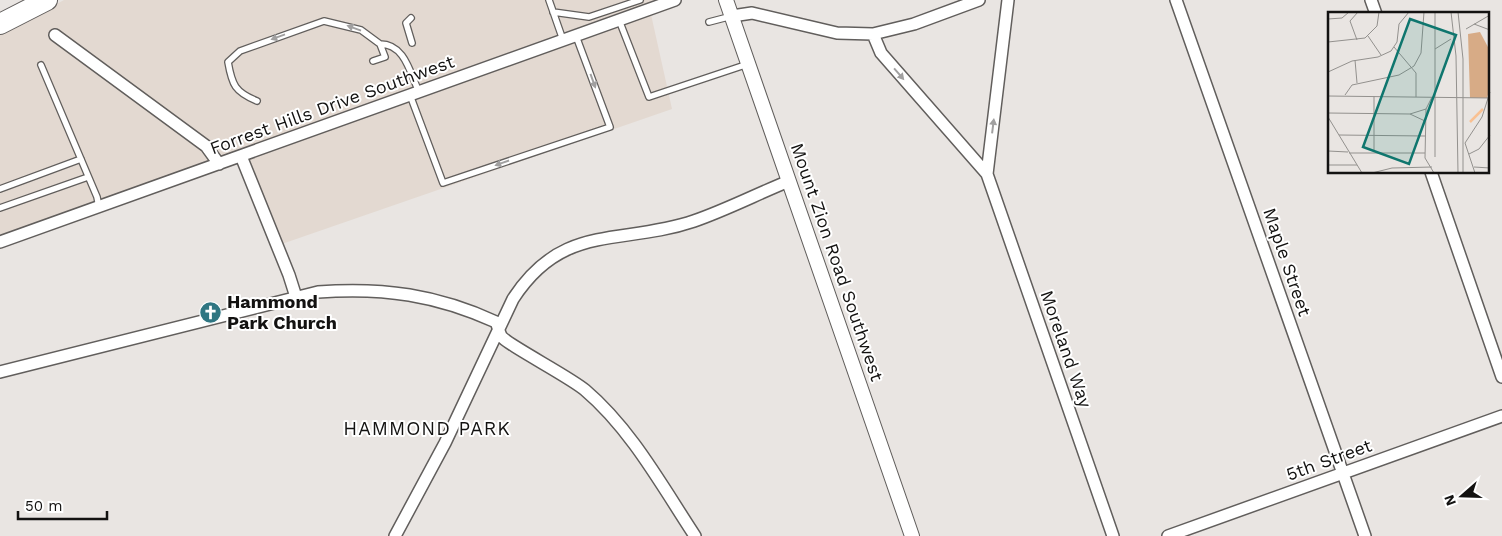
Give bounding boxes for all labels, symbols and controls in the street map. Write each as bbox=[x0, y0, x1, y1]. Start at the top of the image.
inset map bbox=[1328, 12, 1490, 174]
one-way arrow bbox=[346, 24, 361, 32]
one-way arrow bbox=[271, 34, 286, 41]
street label: Forrest Hills Drive Southwest bbox=[207, 50, 457, 159]
one-way arrow bbox=[893, 67, 905, 79]
one-way arrow bbox=[590, 74, 597, 89]
one-way arrow bbox=[989, 117, 997, 133]
street label: Mount Zion Road Southwest bbox=[787, 140, 888, 384]
one-way arrow bbox=[494, 159, 509, 167]
street label: Maple Street bbox=[1259, 205, 1316, 319]
street label: Moreland Way bbox=[1037, 287, 1097, 411]
place label: Hammond Park Church bbox=[227, 291, 337, 333]
church icon: Hammond Park Church bbox=[199, 300, 223, 324]
district label: HAMMOND PARK bbox=[343, 417, 511, 440]
street label: 5th Street bbox=[1283, 434, 1375, 485]
north arrow bbox=[1437, 471, 1487, 521]
scale bar bbox=[18, 488, 106, 520]
text: N bbox=[1440, 493, 1459, 508]
text: 50 m bbox=[25, 497, 62, 515]

